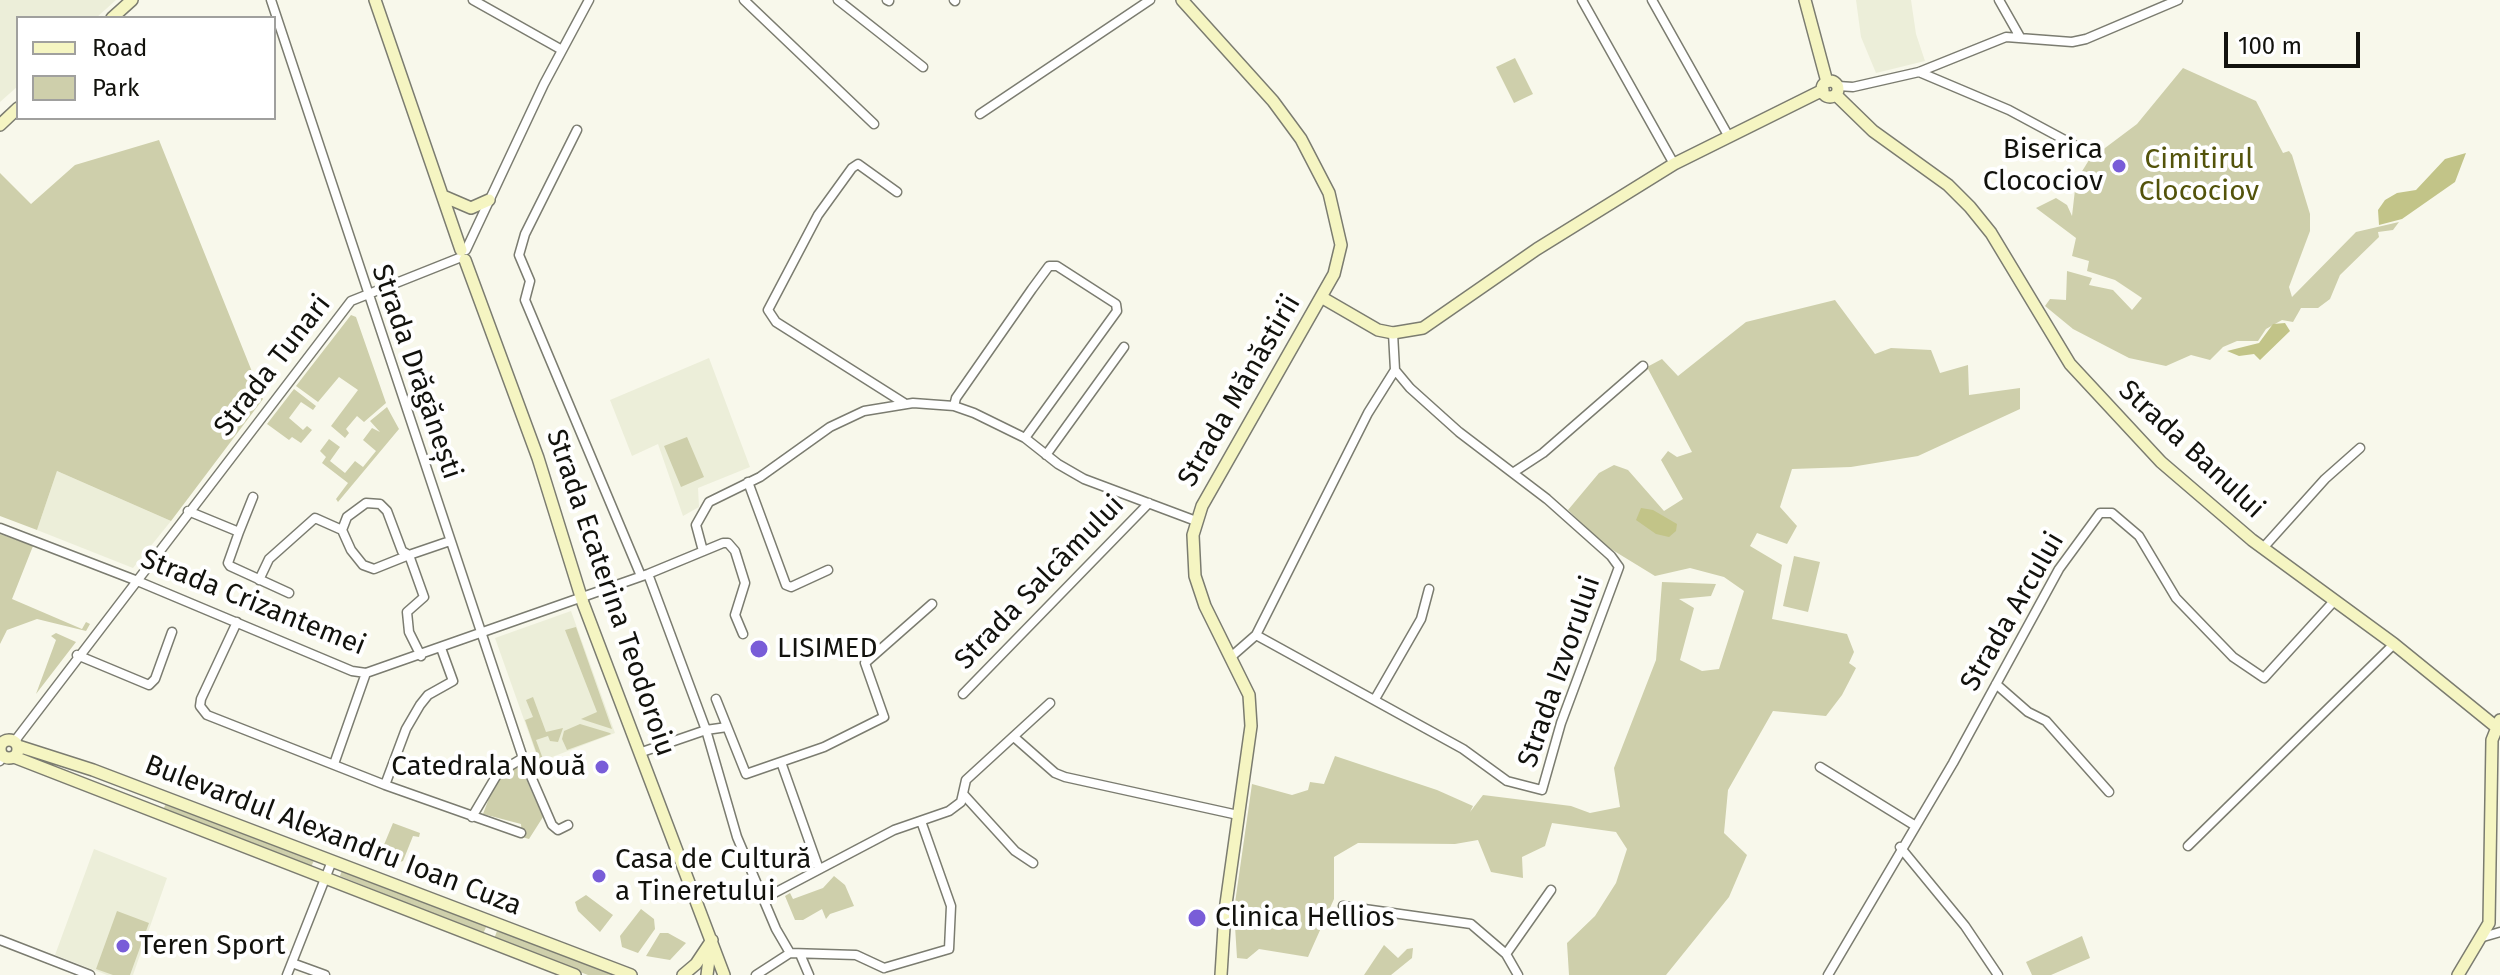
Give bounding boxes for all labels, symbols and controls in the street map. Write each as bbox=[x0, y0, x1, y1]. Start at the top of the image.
legend bbox=[16, 16, 276, 120]
scale bar bbox=[2228, 16, 2364, 66]
text: 100 m bbox=[2238, 32, 2302, 60]
text: Road bbox=[92, 34, 147, 62]
text: Park bbox=[92, 74, 139, 102]
place label: Biserica Clocociov bbox=[1983, 133, 2103, 199]
park label: Cimitirul Clocociov bbox=[2139, 143, 2259, 209]
marker: Biserica Clocociov bbox=[2110, 157, 2128, 175]
street label: Strada Drăgănești bbox=[364, 260, 468, 484]
street label: Strada Tunari bbox=[207, 289, 339, 443]
street label: Strada Mănăstirii bbox=[1171, 289, 1309, 493]
street label: Strada Banului bbox=[2111, 374, 2271, 526]
street label: Strada Ecaterina Teodoroiu bbox=[538, 425, 682, 761]
street label: Strada Salcâmului bbox=[948, 489, 1132, 677]
street label: Strada Arcului bbox=[1954, 527, 2072, 697]
street label: Strada Crizantemei bbox=[136, 543, 370, 663]
street label: Strada Izvorului bbox=[1512, 572, 1608, 772]
place label: LISIMED bbox=[777, 632, 878, 666]
marker: LISIMED bbox=[748, 638, 770, 660]
street label: Bulevardul Alexandru Ioan Cuza bbox=[140, 748, 526, 924]
place label: Catedrala Nouă bbox=[391, 750, 586, 784]
marker: Catedrala Nouă bbox=[593, 758, 611, 776]
place label: Casa de Cultură a Tineretului bbox=[615, 843, 811, 909]
marker: Casa de Cultură a Tineretului bbox=[590, 867, 608, 885]
place label: Clinica Hellios bbox=[1215, 901, 1395, 935]
marker: Clinica Hellios bbox=[1186, 907, 1208, 929]
place label: Teren Sport bbox=[139, 929, 285, 963]
marker: Teren Sport bbox=[114, 937, 132, 955]

